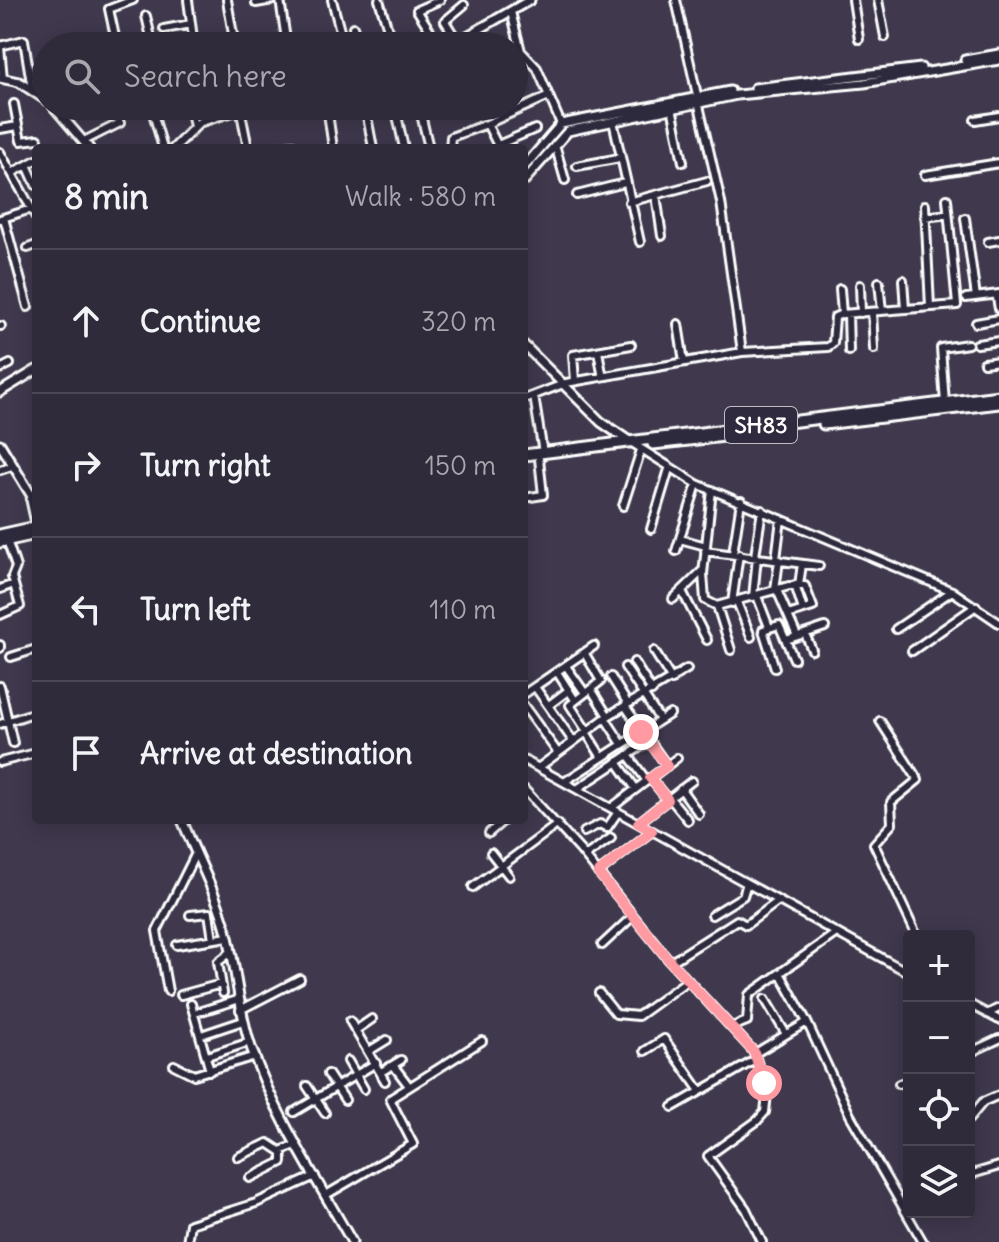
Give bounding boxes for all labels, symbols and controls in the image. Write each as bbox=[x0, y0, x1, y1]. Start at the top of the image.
search box bbox=[32, 32, 528, 120]
icon: search bbox=[60, 54, 104, 98]
text: Search here bbox=[124, 57, 287, 95]
text: 8 min bbox=[64, 175, 149, 218]
text: Walk · 580 m bbox=[345, 180, 496, 213]
icon: ahead bbox=[64, 299, 108, 343]
text: Continue bbox=[140, 302, 261, 340]
text: 320 m bbox=[421, 305, 496, 338]
road number: SH83 bbox=[725, 407, 797, 443]
icon: right bbox=[64, 443, 108, 487]
text: Turn right bbox=[140, 446, 271, 484]
text: 150 m bbox=[425, 449, 496, 482]
icon: left bbox=[64, 587, 108, 631]
text: Turn left bbox=[140, 590, 251, 628]
text: 110 m bbox=[429, 593, 496, 626]
route end bbox=[623, 714, 659, 750]
icon: arrive bbox=[64, 731, 108, 775]
text: Arrive at destination bbox=[140, 734, 412, 772]
map controls bbox=[903, 930, 975, 1218]
button: + bbox=[903, 930, 975, 1002]
button: − bbox=[903, 1002, 975, 1074]
route start bbox=[746, 1065, 782, 1101]
button: locate bbox=[903, 1074, 975, 1146]
button: layers bbox=[903, 1146, 975, 1218]

